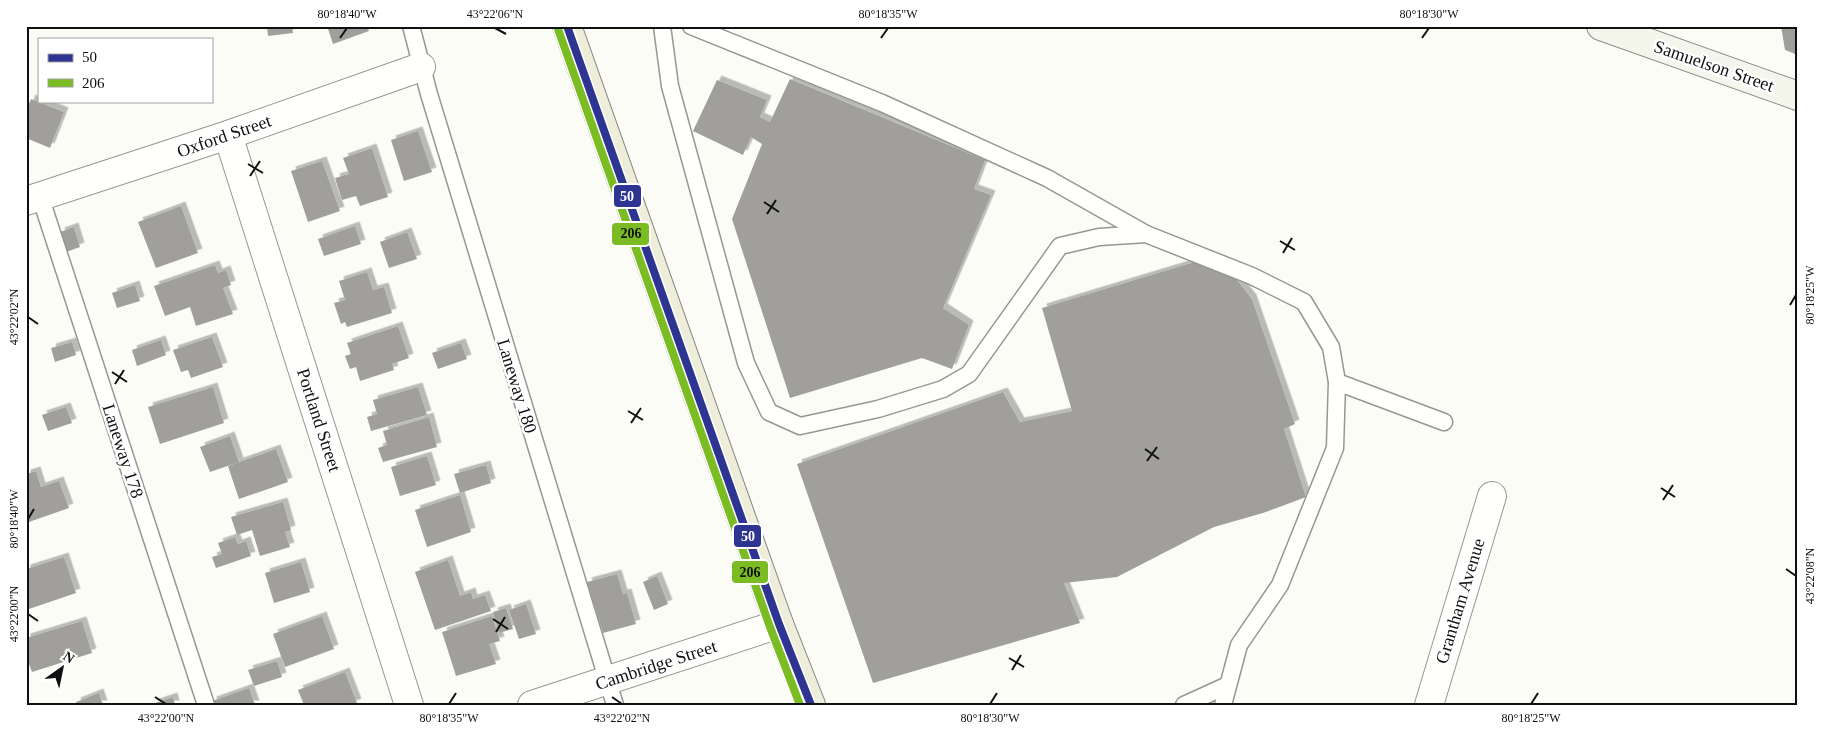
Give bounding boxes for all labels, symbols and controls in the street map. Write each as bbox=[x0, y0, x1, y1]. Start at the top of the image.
text: 80°18'40"W bbox=[317, 7, 377, 21]
text: 43°22'06"N bbox=[467, 7, 524, 21]
text: 80°18'35"W bbox=[858, 7, 918, 21]
text: 80°18'30"W bbox=[1399, 7, 1459, 21]
street label: Samuelson Street bbox=[1651, 36, 1777, 96]
legend bbox=[38, 38, 212, 102]
text: 50 bbox=[82, 49, 97, 65]
text: 206 bbox=[82, 75, 105, 91]
street label: Oxford Street bbox=[174, 111, 274, 161]
line badge: 50 bbox=[613, 184, 642, 208]
text: 50 bbox=[620, 189, 634, 204]
line badge: 206 bbox=[611, 222, 650, 246]
text: 206 bbox=[621, 226, 642, 241]
text: 80°18'25"W bbox=[1803, 265, 1817, 325]
text: 43°22'02"N bbox=[7, 288, 21, 345]
street label: Laneway 180 bbox=[493, 336, 541, 436]
street label: Portland Street bbox=[293, 366, 345, 474]
street label: Laneway 178 bbox=[98, 402, 148, 500]
text: 80°18'40"W bbox=[7, 489, 21, 549]
line badge: 50 bbox=[733, 524, 762, 548]
text: 50 bbox=[741, 529, 755, 544]
street label: Grantham Avenue bbox=[1431, 536, 1489, 666]
text: 43°22'08"N bbox=[1803, 547, 1817, 604]
line badge: 206 bbox=[731, 560, 769, 584]
text: 206 bbox=[740, 565, 761, 580]
text: 43°22'00"N bbox=[7, 585, 21, 642]
street label: Cambridge Street bbox=[593, 636, 719, 694]
north arrow bbox=[38, 644, 88, 694]
text: N bbox=[60, 648, 77, 667]
text: 43°22'00"N bbox=[138, 711, 195, 725]
text: 80°18'35"W bbox=[419, 711, 479, 725]
text: 43°22'02"N bbox=[594, 711, 651, 725]
text: 80°18'30"W bbox=[960, 711, 1020, 725]
text: 80°18'25"W bbox=[1501, 711, 1561, 725]

